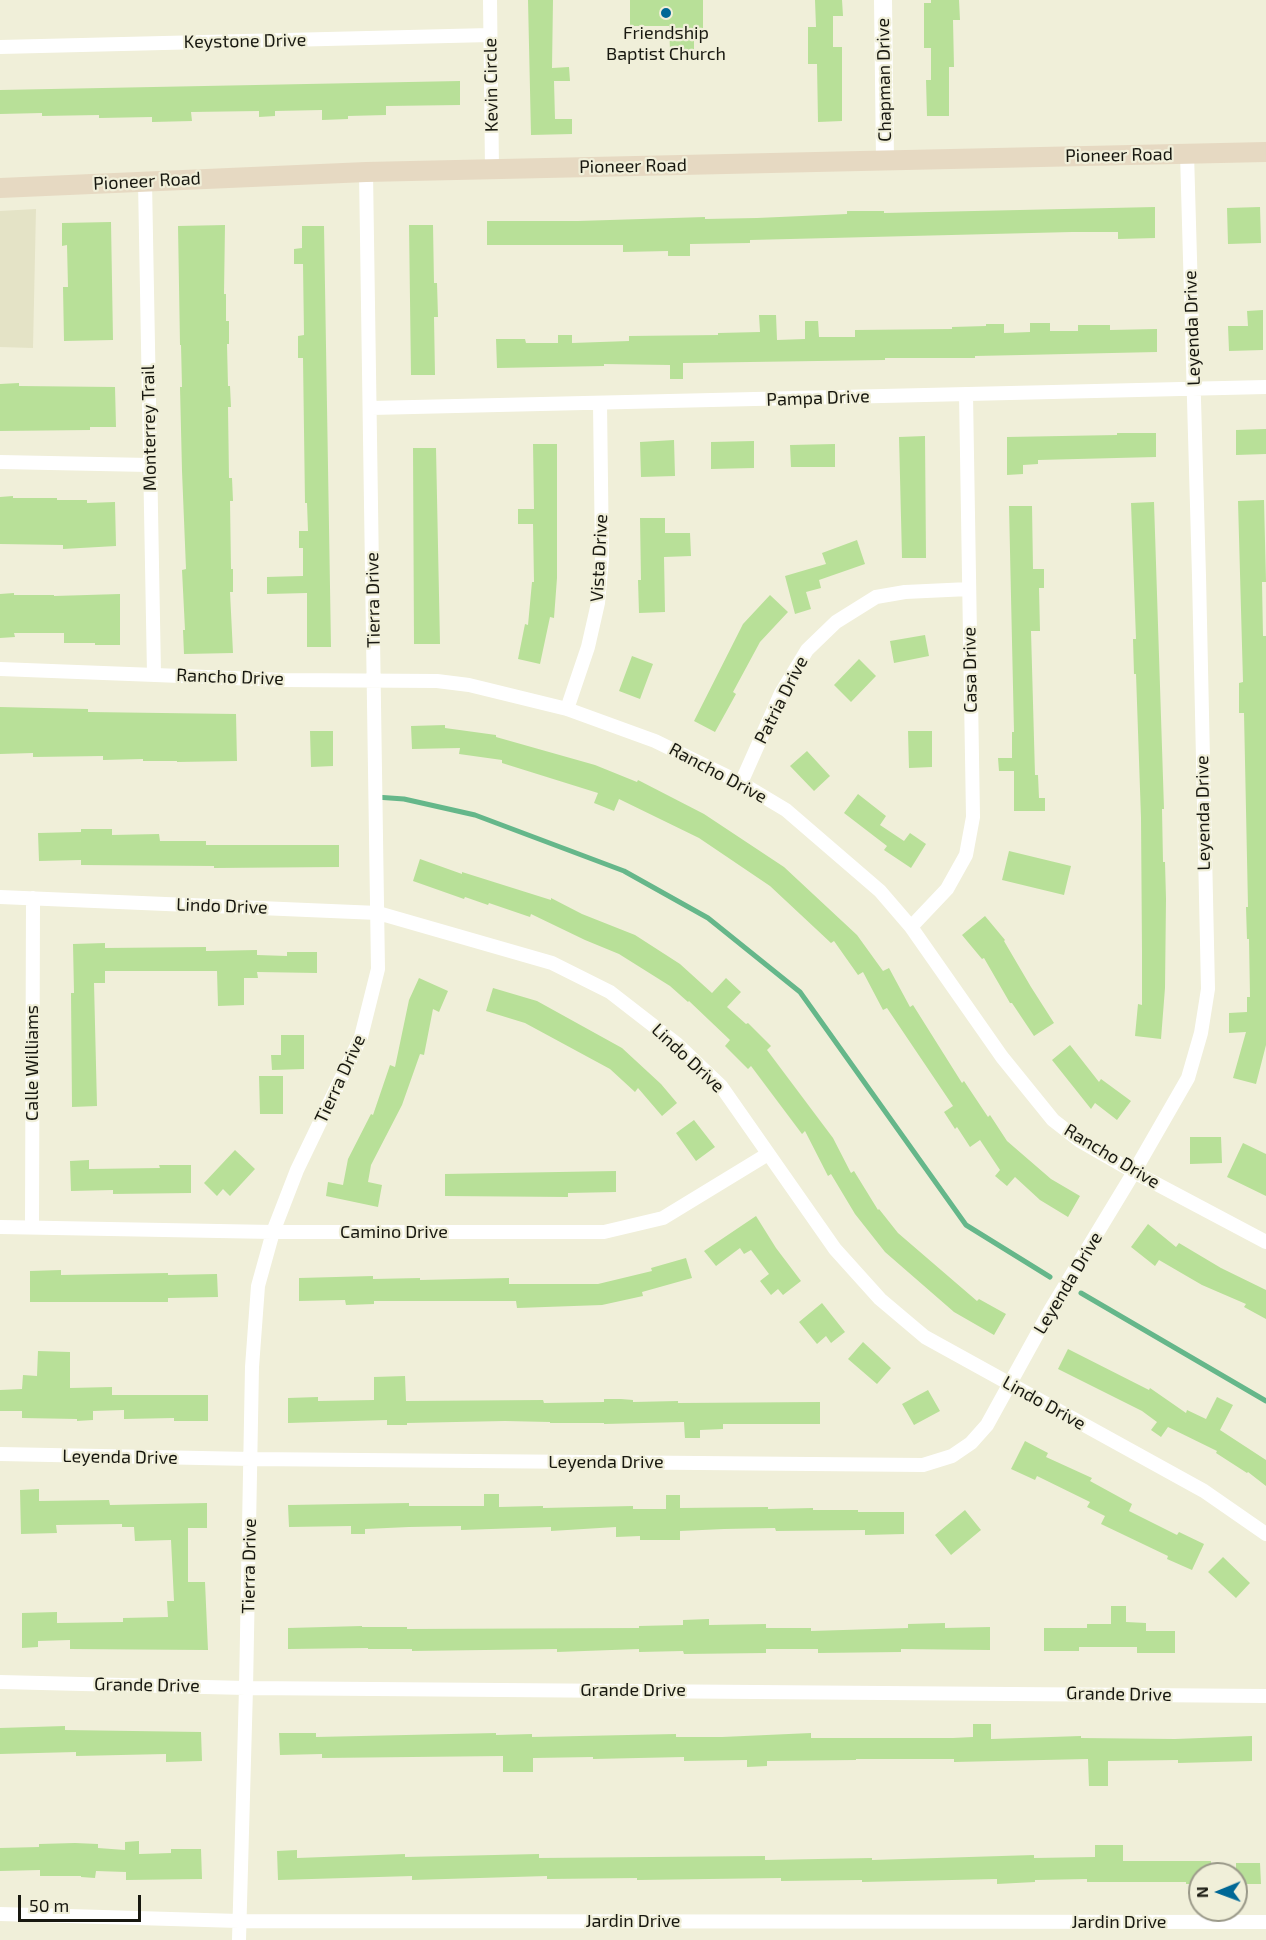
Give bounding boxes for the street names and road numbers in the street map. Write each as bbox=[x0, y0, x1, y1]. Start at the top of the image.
street label: Chapman Drive bbox=[872, 18, 896, 142]
street label: Keystone Drive bbox=[184, 29, 306, 53]
street label: Kevin Circle bbox=[479, 38, 503, 132]
street label: Pioneer Road bbox=[1065, 143, 1173, 167]
street label: Pioneer Road bbox=[579, 154, 687, 178]
street label: Pioneer Road bbox=[93, 167, 201, 195]
street label: Leyenda Drive bbox=[1179, 270, 1205, 386]
street label: Monterrey Trail bbox=[137, 365, 161, 491]
street label: Pampa Drive bbox=[766, 385, 870, 411]
street label: Vista Drive bbox=[586, 513, 612, 603]
street label: Tierra Drive bbox=[361, 552, 385, 648]
street label: Casa Drive bbox=[958, 627, 982, 713]
street label: Patria Drive bbox=[750, 653, 812, 747]
street label: Rancho Drive bbox=[176, 664, 284, 690]
street label: Rancho Drive bbox=[665, 738, 771, 808]
street label: Leyenda Drive bbox=[1191, 755, 1215, 871]
street label: Lindo Drive bbox=[176, 894, 268, 918]
street label: Calle Williams bbox=[21, 1005, 43, 1121]
street label: Lindo Drive bbox=[647, 1019, 729, 1097]
street label: Tierra Drive bbox=[310, 1031, 370, 1127]
street label: Rancho Drive bbox=[1060, 1119, 1164, 1193]
street label: Camino Drive bbox=[340, 1221, 448, 1243]
street label: Leyenda Drive bbox=[1029, 1228, 1107, 1338]
street label: Lindo Drive bbox=[999, 1371, 1089, 1435]
street label: Leyenda Drive bbox=[62, 1445, 178, 1469]
street label: Leyenda Drive bbox=[548, 1451, 664, 1473]
street label: Tierra Drive bbox=[237, 1518, 261, 1614]
street label: Grande Drive bbox=[94, 1673, 200, 1697]
street label: Grande Drive bbox=[580, 1679, 686, 1701]
street label: Grande Drive bbox=[1066, 1682, 1172, 1706]
street label: Jardin Drive bbox=[585, 1910, 681, 1932]
street label: Jardin Drive bbox=[1071, 1911, 1167, 1933]

